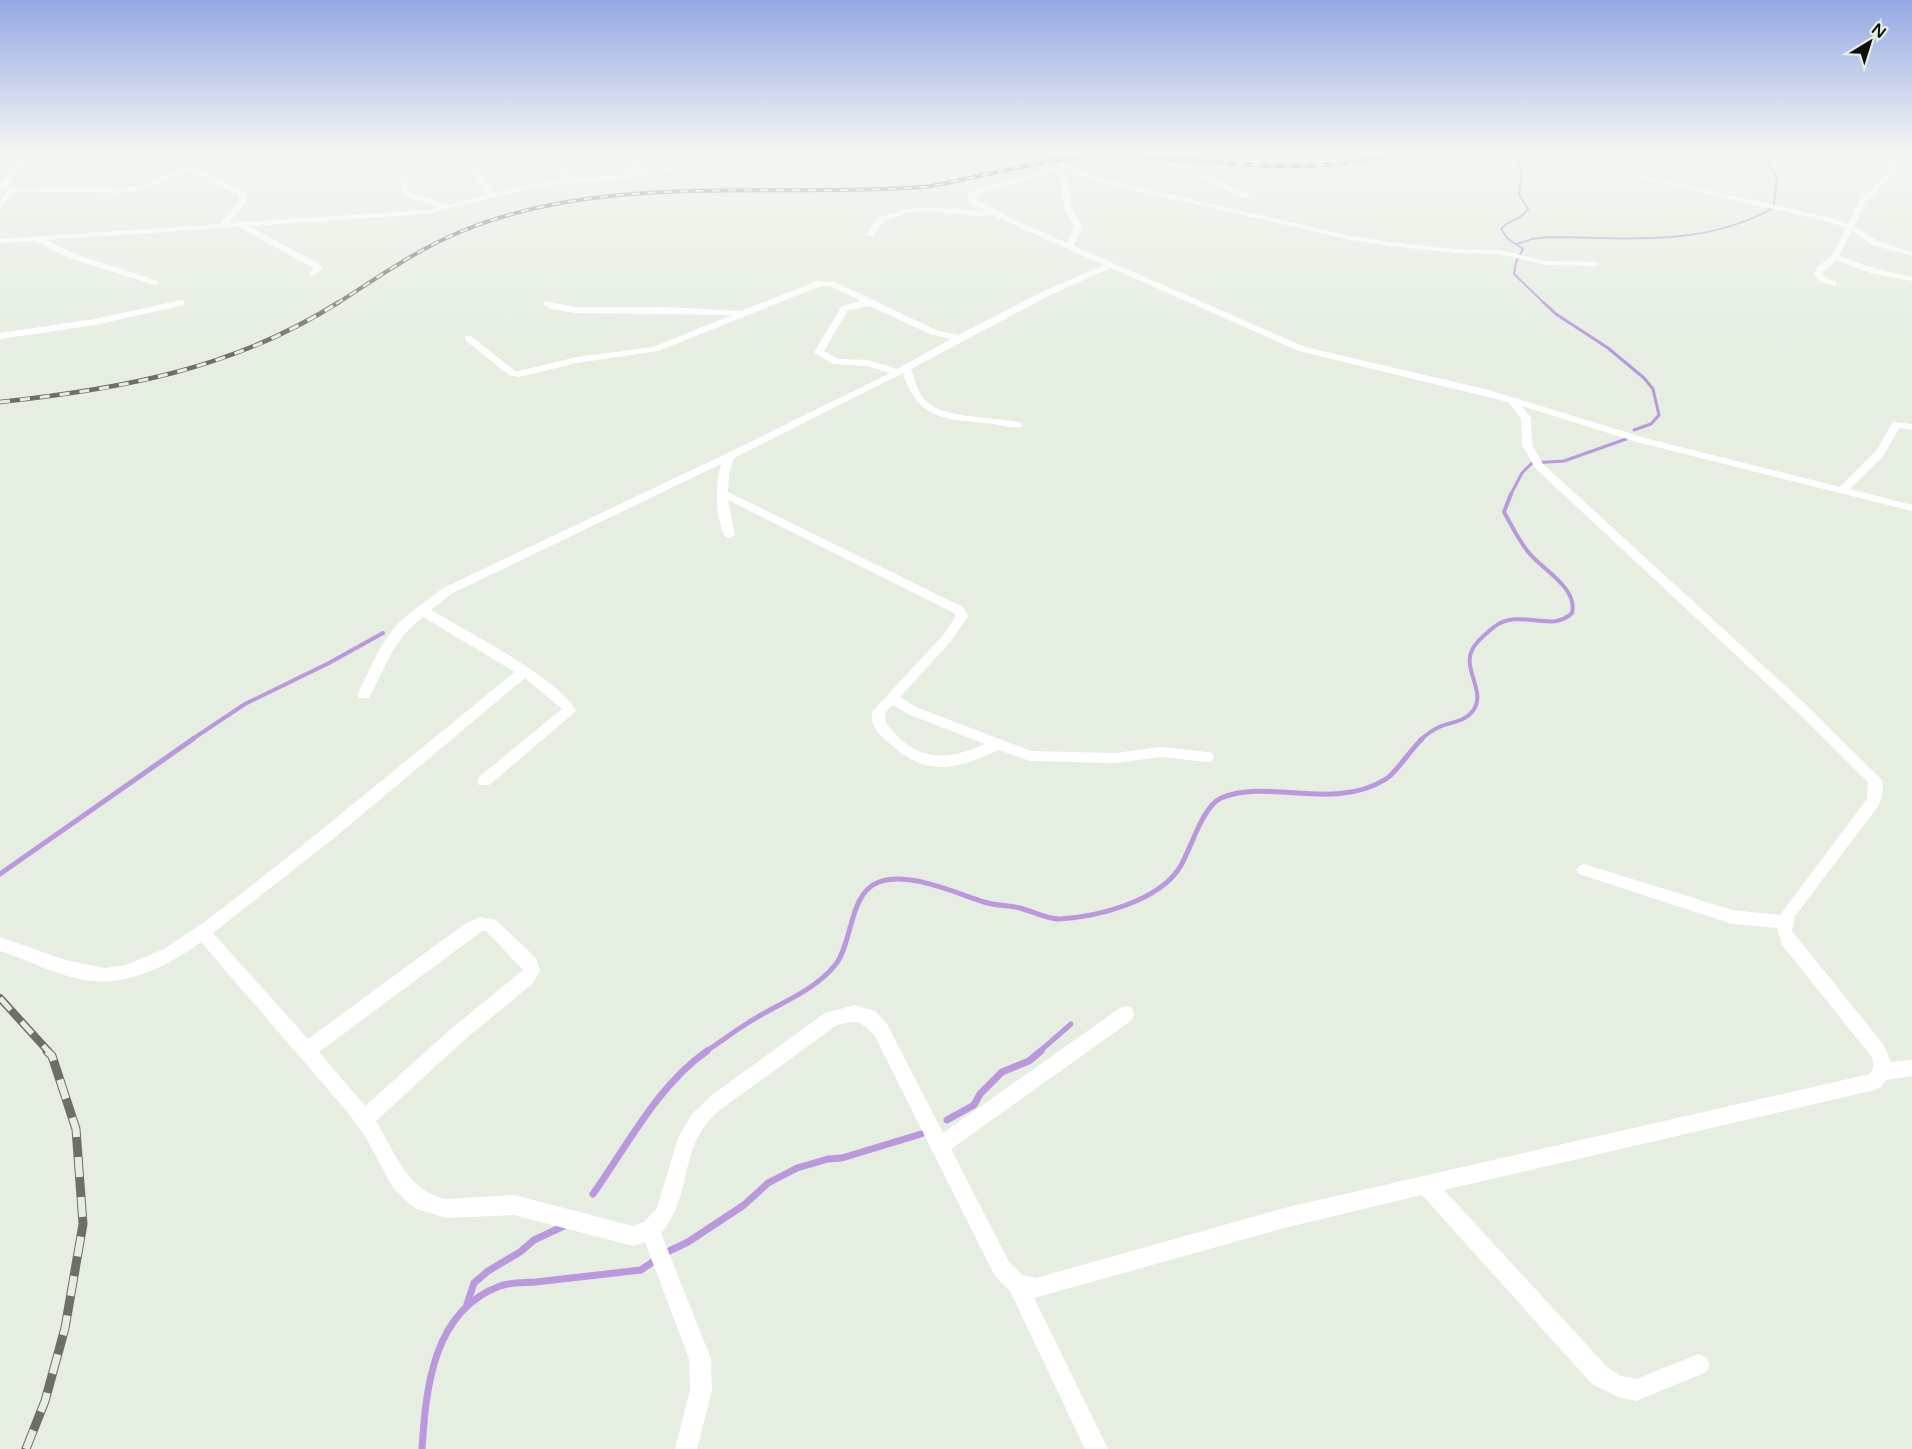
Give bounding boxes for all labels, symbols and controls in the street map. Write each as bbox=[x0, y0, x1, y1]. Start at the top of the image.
north arrow bbox=[1840, 12, 1900, 72]
text: N bbox=[1867, 19, 1890, 43]

